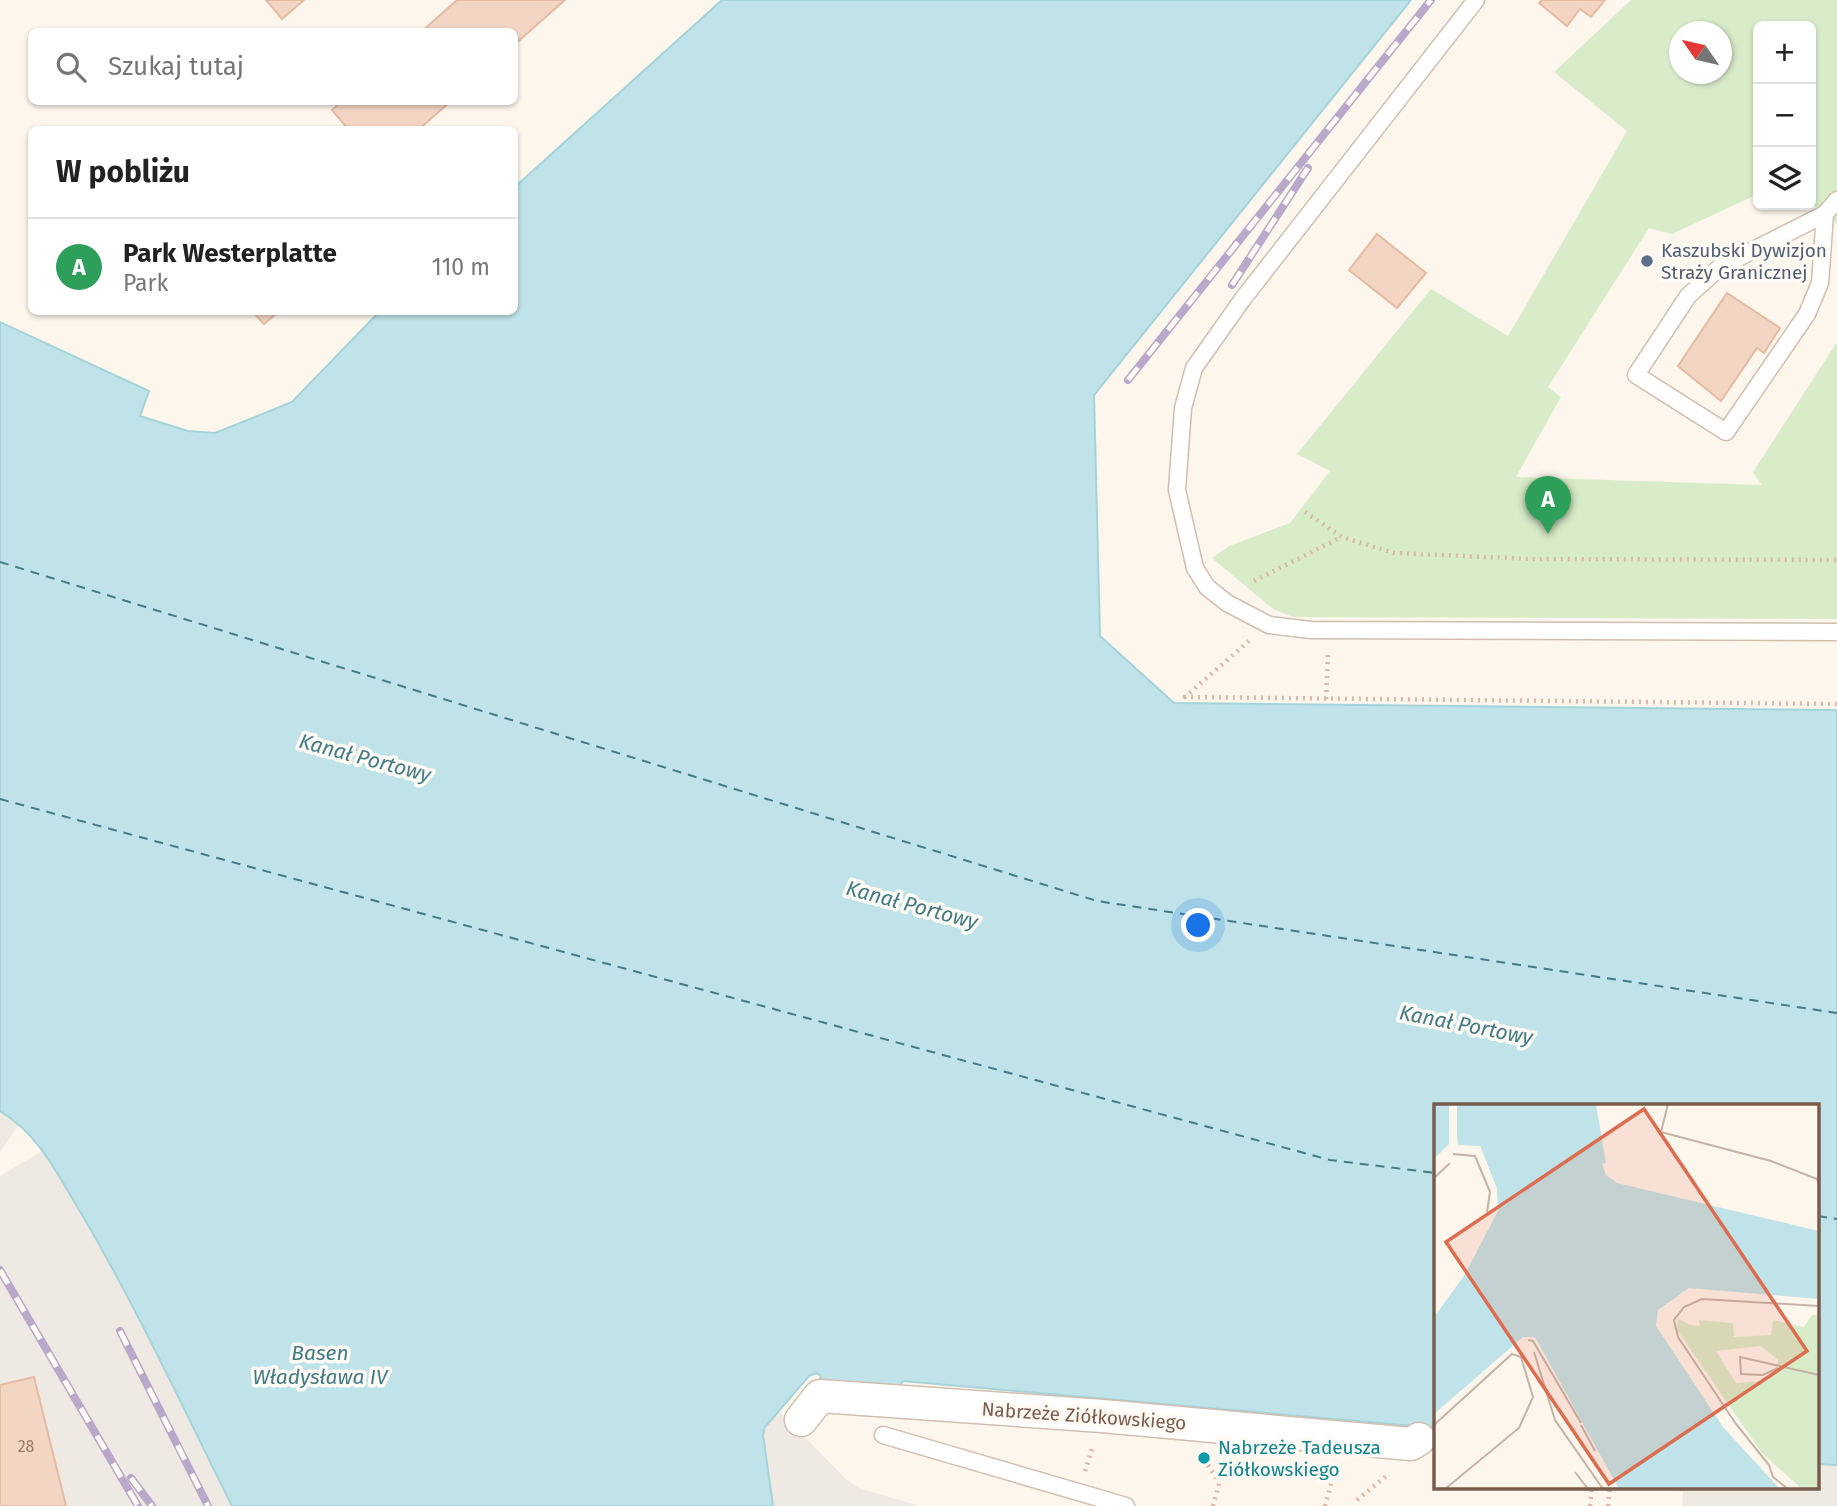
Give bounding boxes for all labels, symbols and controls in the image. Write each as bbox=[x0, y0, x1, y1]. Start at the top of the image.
north arrow bbox=[1669, 21, 1732, 84]
map controls bbox=[1753, 21, 1816, 210]
button: + bbox=[1753, 21, 1816, 84]
search box bbox=[28, 28, 518, 105]
icon: search bbox=[52, 48, 90, 86]
text: Szukaj tutaj bbox=[108, 51, 244, 82]
button: − bbox=[1753, 84, 1816, 147]
button: layers bbox=[1753, 147, 1816, 210]
text: W pobliżu bbox=[56, 154, 190, 190]
text: Park Westerplatte bbox=[123, 238, 337, 269]
place label: Kaszubski Dywizjon Straży Granicznej bbox=[1661, 239, 1827, 284]
text: A bbox=[72, 253, 86, 281]
text: 110 m bbox=[432, 253, 490, 281]
marker: Kaszubski Dywizjon Straży Granicznej bbox=[1639, 253, 1655, 269]
text: Park bbox=[123, 269, 168, 297]
pin: A bbox=[1525, 476, 1571, 534]
water label: Kanał Portowy bbox=[296, 728, 435, 788]
water label: Kanał Portowy bbox=[843, 875, 982, 935]
your location bbox=[1181, 908, 1215, 942]
water label: Kanał Portowy bbox=[1397, 999, 1536, 1051]
inset map bbox=[1434, 1104, 1820, 1488]
water label: Basen Władysława IV bbox=[253, 1340, 389, 1390]
street label: Nabrzeże Ziółkowskiego bbox=[981, 1397, 1187, 1435]
place label: Nabrzeże Tadeusza Ziółkowskiego bbox=[1218, 1436, 1381, 1481]
house number: 28 bbox=[18, 1437, 35, 1456]
marker: Nabrzeże Tadeusza Ziółkowskiego bbox=[1196, 1450, 1212, 1466]

